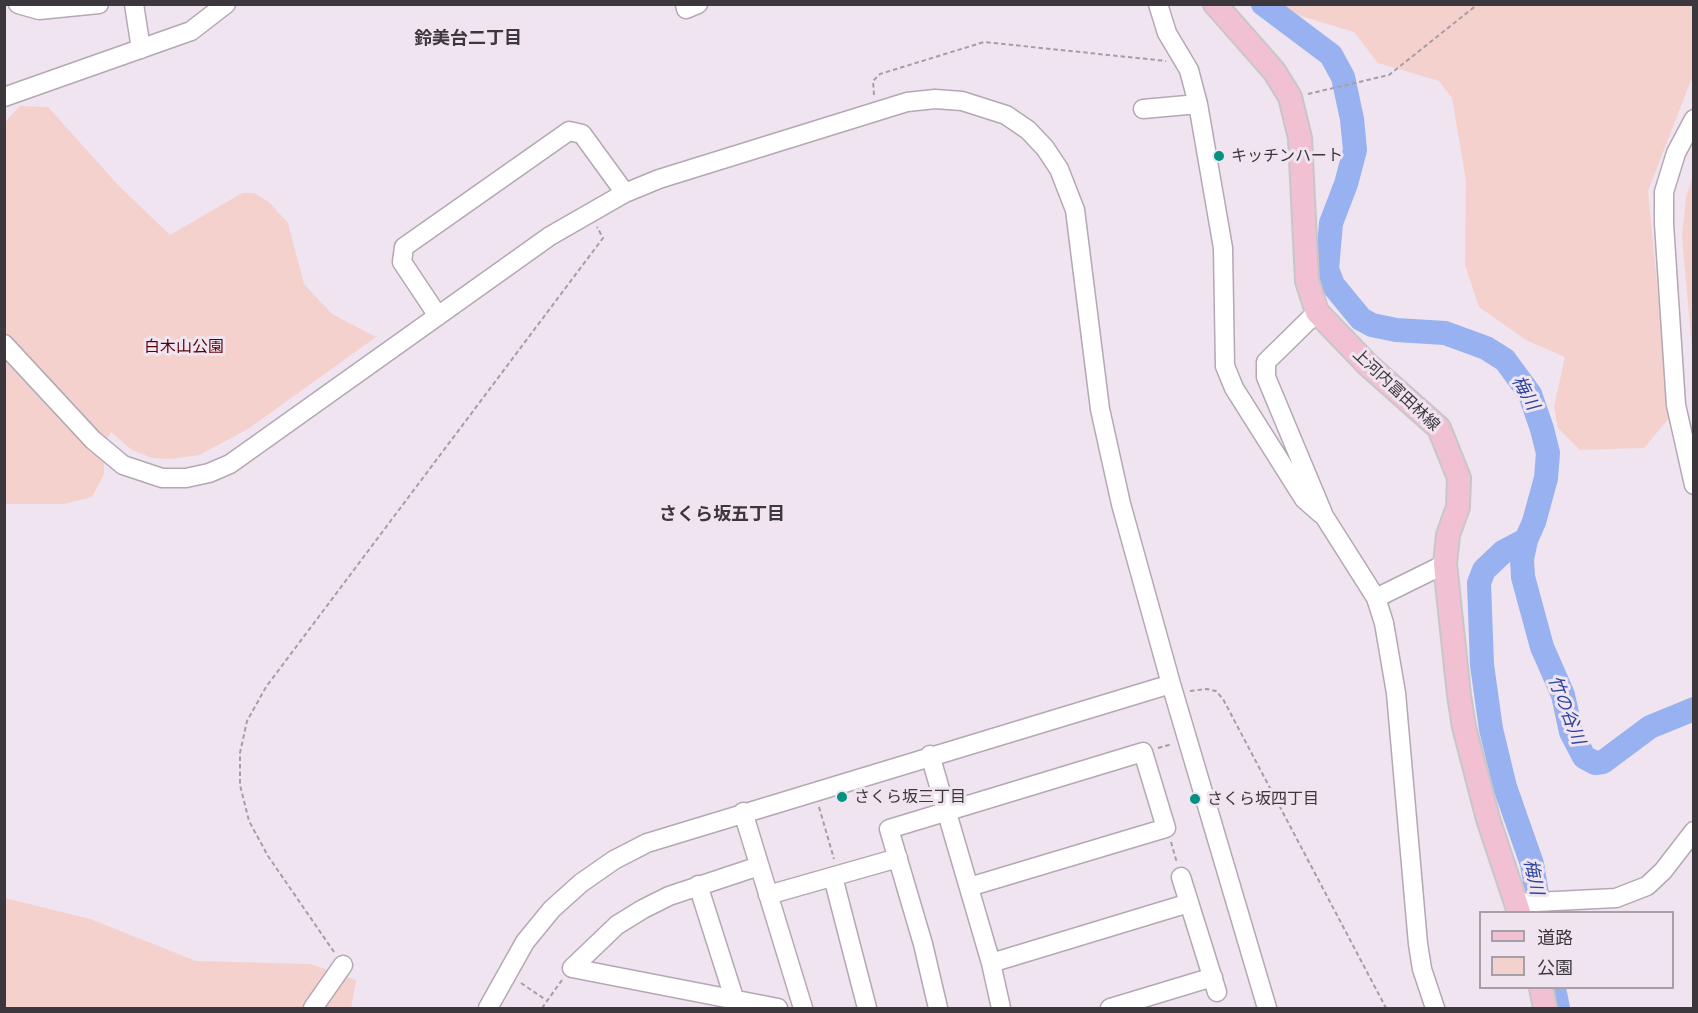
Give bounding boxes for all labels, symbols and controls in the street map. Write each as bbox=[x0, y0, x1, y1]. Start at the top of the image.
district label: 鈴美台二丁目 bbox=[414, 28, 522, 50]
place label: キッチンハート bbox=[1231, 146, 1343, 166]
marker: キッチンハート bbox=[1212, 149, 1226, 163]
park label: 白木山公園 bbox=[144, 337, 224, 357]
street label: 上河内富田林線 bbox=[1348, 345, 1444, 435]
water label: 梅川 bbox=[1507, 372, 1543, 414]
district label: さくら坂五丁目 bbox=[659, 504, 785, 526]
water label: 竹の谷川 bbox=[1543, 673, 1589, 747]
place label: さくら坂三丁目 bbox=[854, 787, 966, 807]
place label: さくら坂四丁目 bbox=[1207, 789, 1319, 809]
marker: さくら坂三丁目 bbox=[835, 790, 849, 804]
marker: さくら坂四丁目 bbox=[1188, 792, 1202, 806]
water label: 梅川 bbox=[1519, 857, 1547, 897]
legend bbox=[1479, 911, 1674, 989]
text: 道路 bbox=[1537, 926, 1573, 949]
text: 公園 bbox=[1537, 956, 1573, 979]

